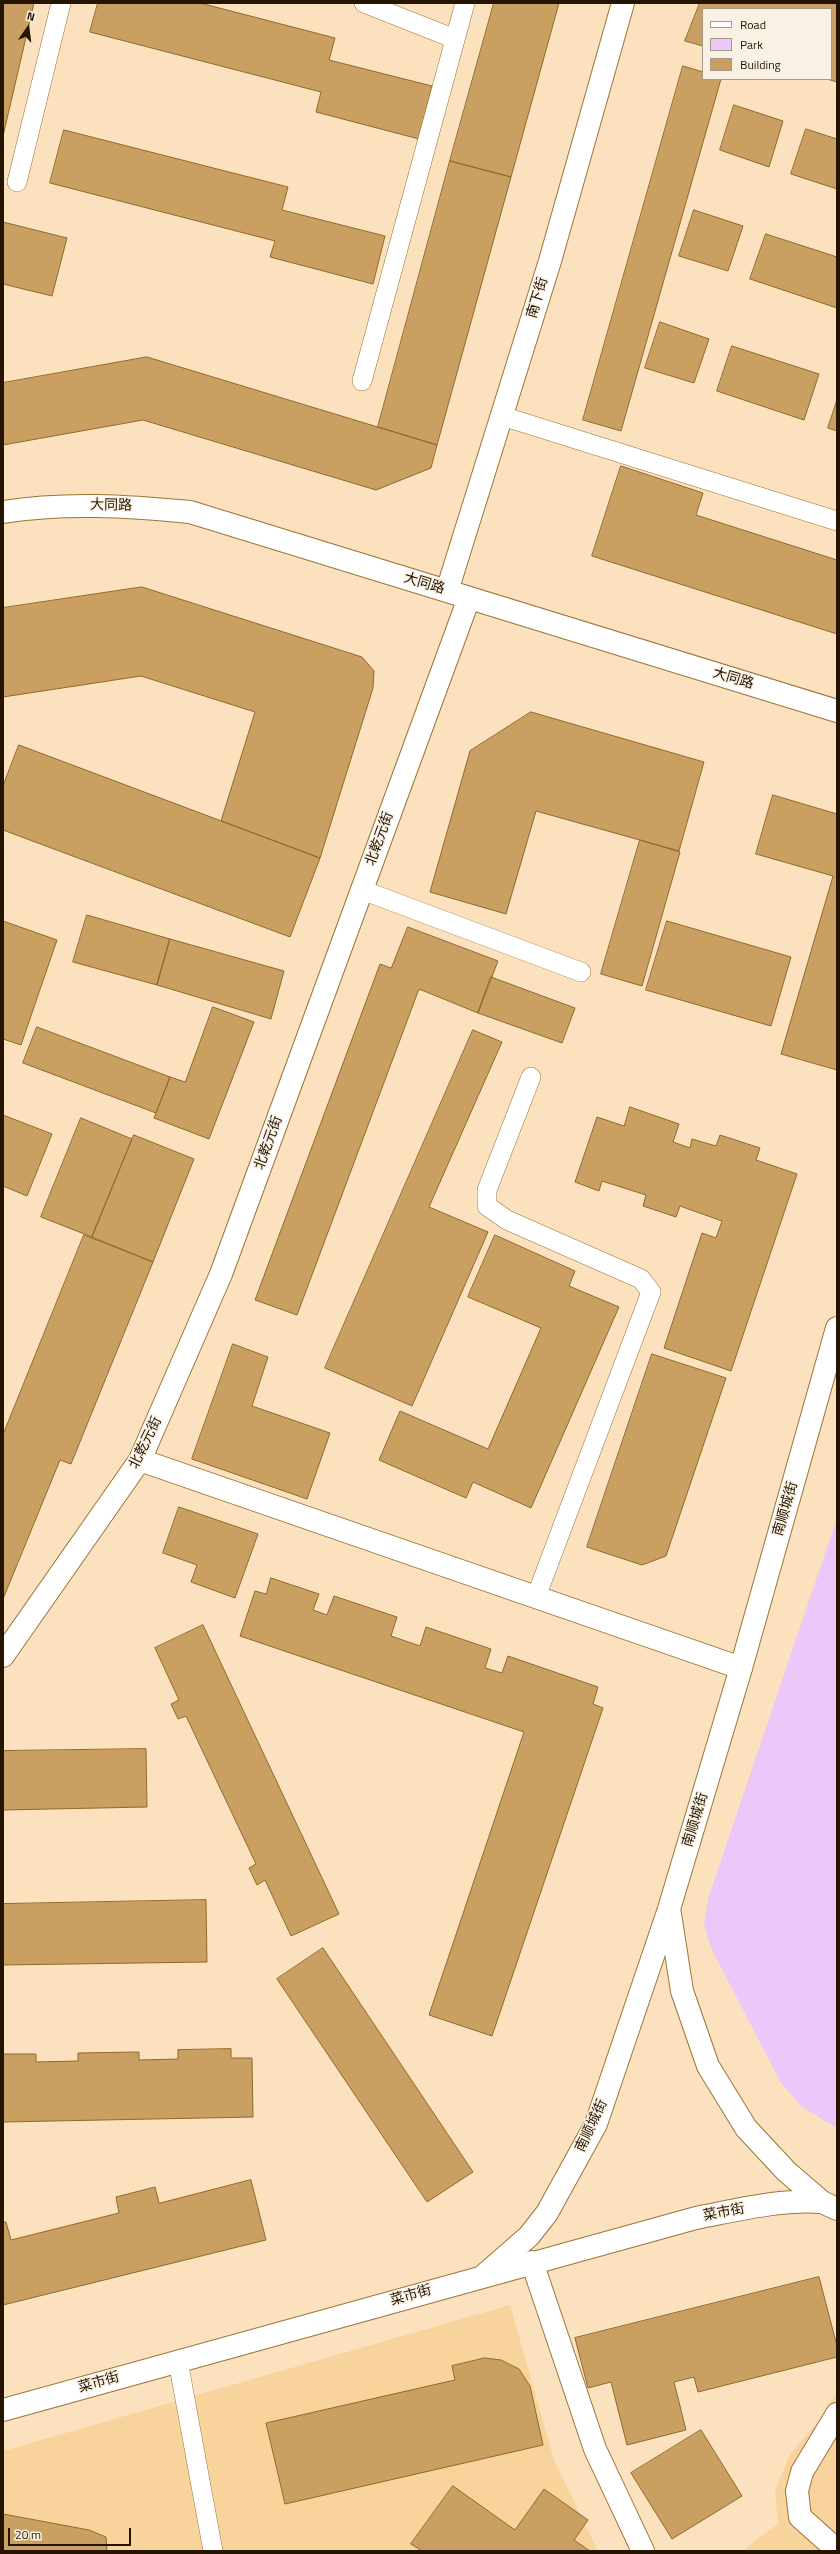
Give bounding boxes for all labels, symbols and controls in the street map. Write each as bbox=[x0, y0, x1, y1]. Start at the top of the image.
north arrow bbox=[8, 8, 48, 48]
text: N bbox=[25, 8, 37, 25]
legend bbox=[702, 8, 832, 80]
text: Road bbox=[740, 15, 766, 34]
text: Park bbox=[740, 35, 763, 54]
text: Building bbox=[740, 55, 781, 74]
street label: 南下街 bbox=[524, 275, 552, 321]
street label: 大同路 bbox=[90, 497, 132, 515]
street label: 大同路 bbox=[401, 570, 447, 598]
street label: 大同路 bbox=[710, 665, 756, 693]
street label: 北乾元街 bbox=[363, 810, 397, 868]
street label: 北乾元街 bbox=[252, 1114, 286, 1172]
street label: 北乾元街 bbox=[126, 1414, 166, 1472]
street label: 南顺城街 bbox=[770, 1480, 802, 1538]
street label: 南顺城街 bbox=[680, 1791, 712, 1849]
street label: 南顺城街 bbox=[573, 2097, 611, 2155]
street label: 菜市街 bbox=[702, 2201, 746, 2225]
street label: 菜市街 bbox=[388, 2282, 434, 2310]
street label: 菜市街 bbox=[76, 2369, 122, 2397]
scale bar bbox=[10, 2520, 133, 2546]
text: 20 m bbox=[15, 2525, 41, 2544]

